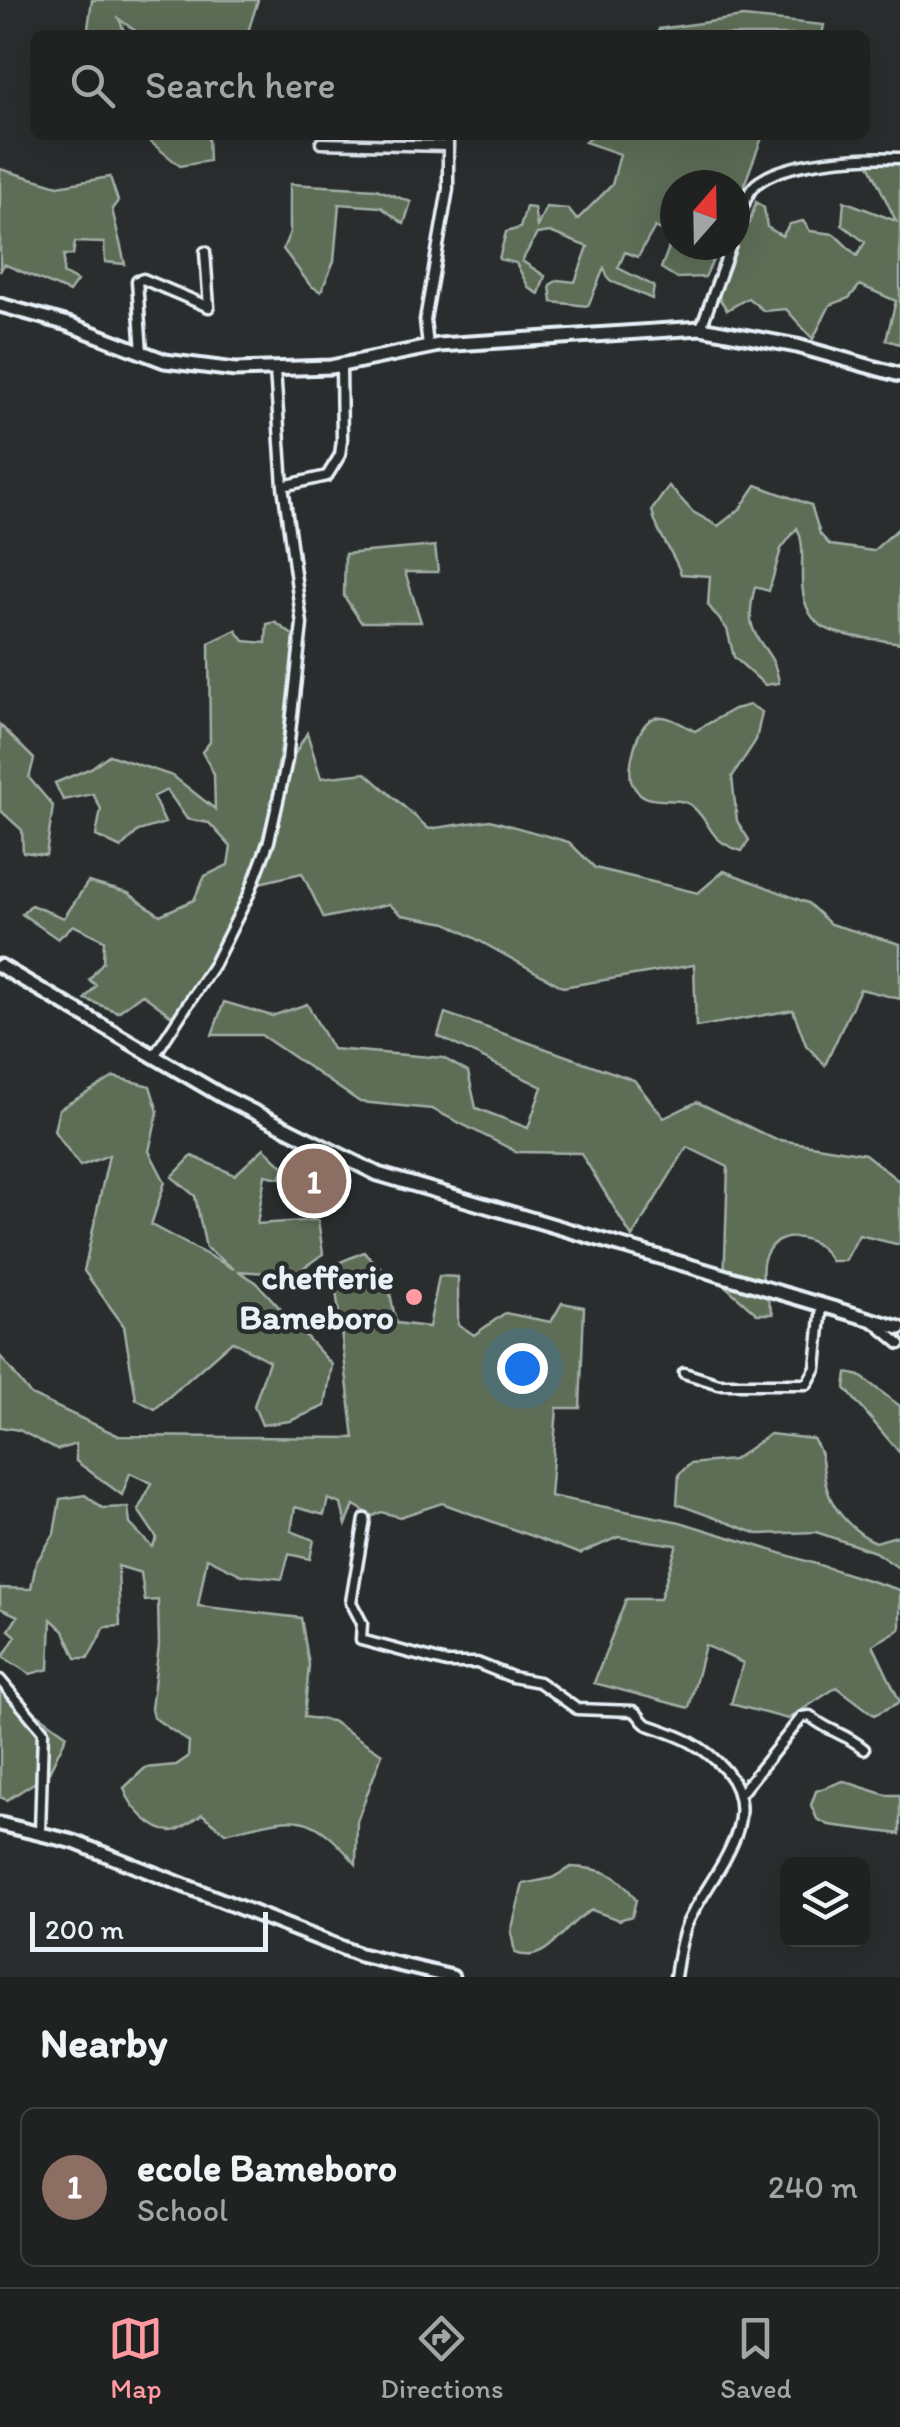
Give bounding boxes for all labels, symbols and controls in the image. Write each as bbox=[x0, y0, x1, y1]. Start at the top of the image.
search box bbox=[30, 30, 870, 140]
icon: search bbox=[65, 58, 120, 113]
text: Search here bbox=[145, 62, 336, 108]
north arrow bbox=[660, 170, 750, 260]
pin: 1 bbox=[282, 1144, 346, 1218]
place label: chefferie Bameboro bbox=[239, 1256, 394, 1338]
marker: chefferie Bameboro bbox=[403, 1286, 425, 1308]
your location bbox=[497, 1343, 548, 1394]
map controls bbox=[780, 1857, 870, 1947]
button: layers bbox=[780, 1857, 870, 1947]
scale bar bbox=[30, 1907, 268, 1952]
text: 200 m bbox=[45, 1912, 124, 1946]
text: Nearby bbox=[40, 2017, 167, 2068]
text: ecole Bameboro bbox=[137, 2145, 397, 2191]
text: 1 bbox=[67, 2168, 82, 2206]
text: 240 m bbox=[768, 2168, 858, 2206]
text: School bbox=[137, 2191, 228, 2229]
tab: Map bbox=[108, 2311, 163, 2405]
tab: Directions bbox=[380, 2311, 503, 2405]
tab: Saved bbox=[720, 2311, 792, 2405]

